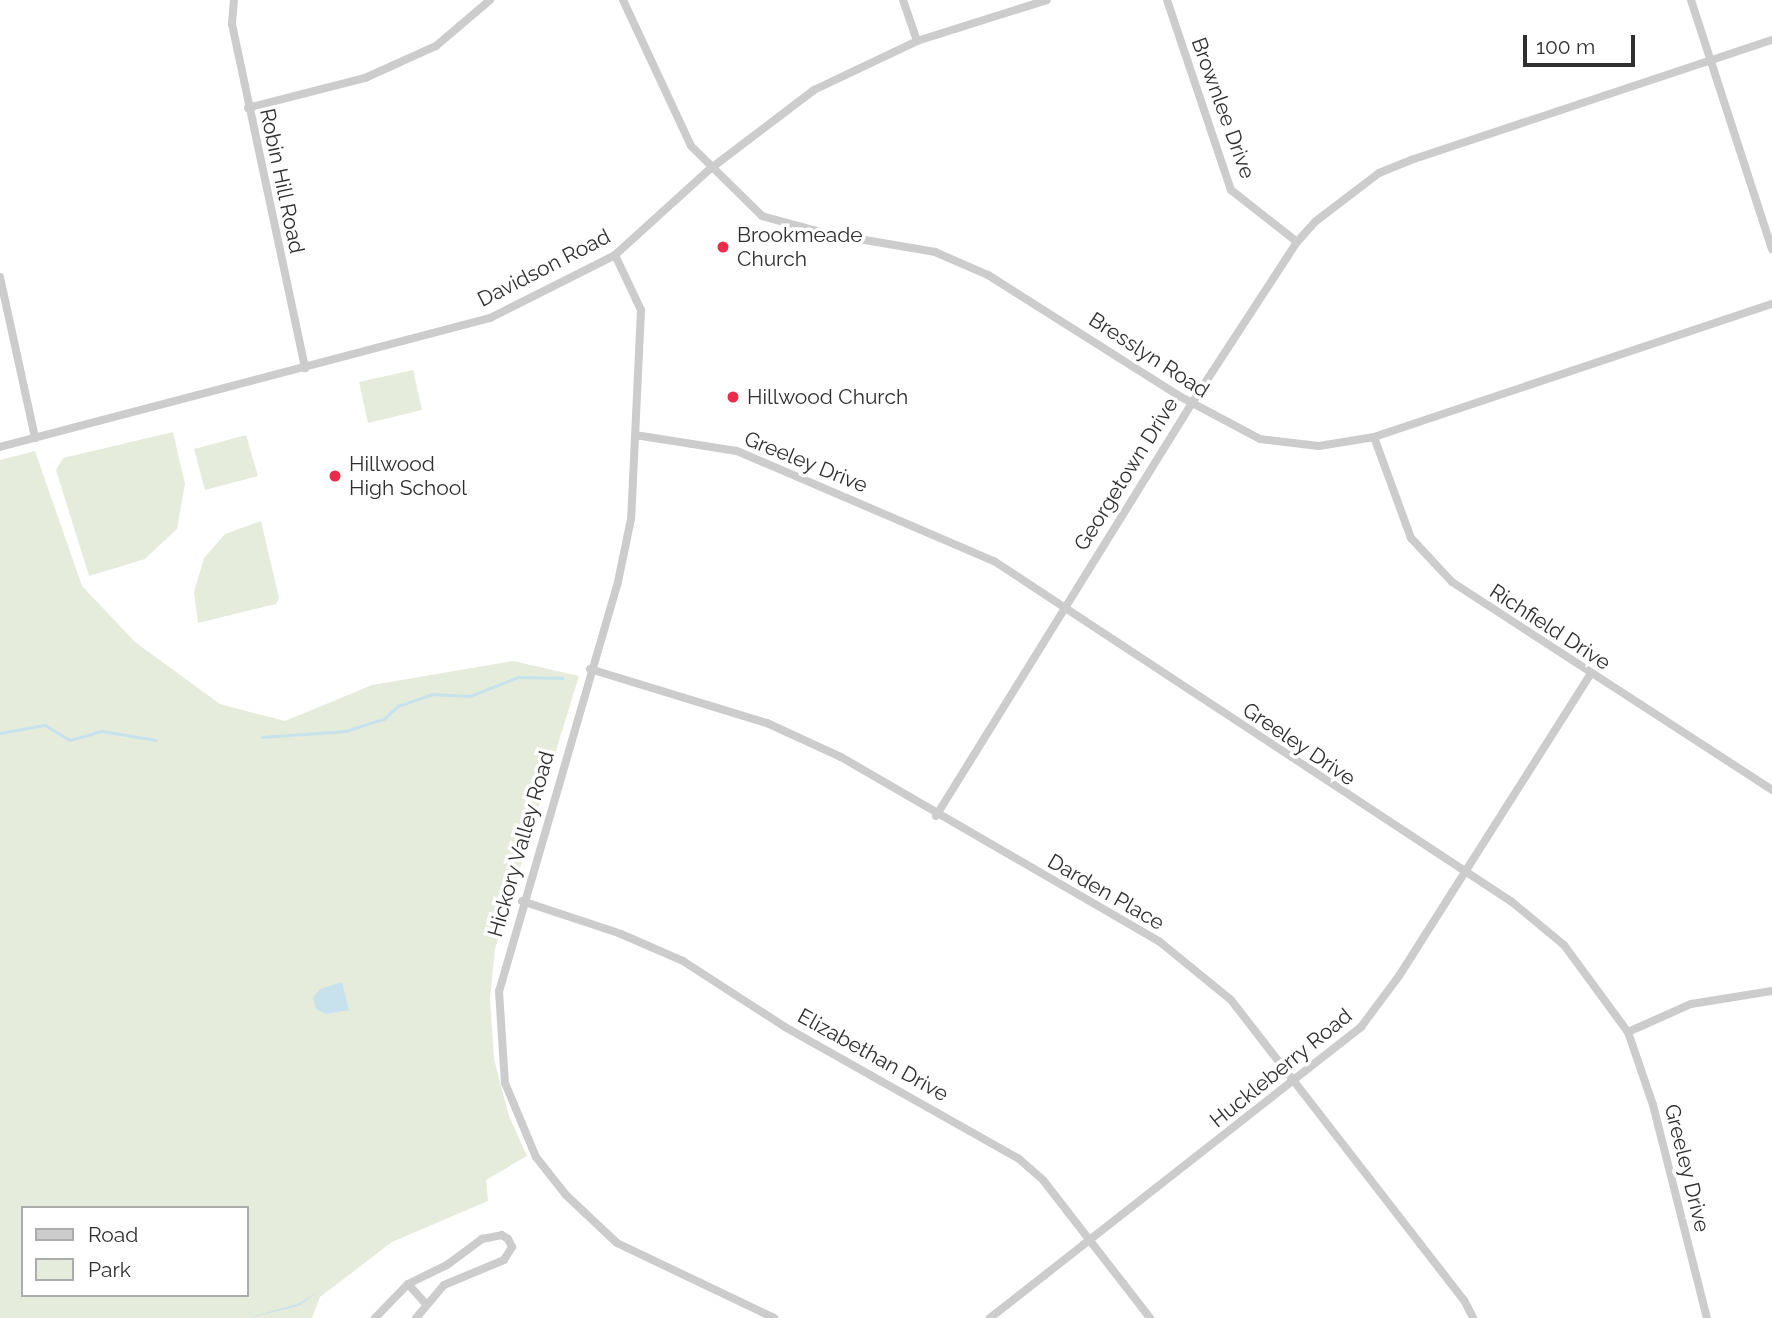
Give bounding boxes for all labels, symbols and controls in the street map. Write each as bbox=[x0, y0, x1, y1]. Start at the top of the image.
scale bar bbox=[1527, 21, 1639, 65]
street label: Brownlee Drive bbox=[1186, 34, 1260, 182]
text: 100 m bbox=[1536, 34, 1595, 59]
street label: Robin Hill Road bbox=[254, 106, 310, 256]
place label: Brookmeade Church bbox=[737, 222, 863, 272]
street label: Davidson Road bbox=[473, 224, 615, 312]
marker: Brookmeade Church bbox=[715, 239, 731, 255]
street label: Bresslyn Road bbox=[1084, 307, 1214, 403]
place label: Hillwood Church bbox=[747, 384, 908, 410]
marker: Hillwood Church bbox=[725, 389, 741, 405]
street label: Georgetown Drive bbox=[1069, 393, 1183, 555]
street label: Greeley Drive bbox=[740, 426, 872, 498]
place label: Hillwood High School bbox=[349, 451, 467, 501]
marker: Hillwood High School bbox=[327, 468, 343, 484]
street label: Richfield Drive bbox=[1485, 579, 1615, 675]
street label: Greeley Drive bbox=[1238, 697, 1360, 791]
street label: Hickory Valley Road bbox=[482, 747, 560, 941]
street label: Darden Place bbox=[1043, 848, 1169, 936]
street label: Elizabethan Drive bbox=[793, 1003, 953, 1107]
street label: Huckleberry Road bbox=[1205, 1003, 1357, 1133]
street label: Greeley Drive bbox=[1659, 1101, 1715, 1235]
legend bbox=[21, 1206, 248, 1297]
text: Road bbox=[88, 1222, 138, 1247]
text: Park bbox=[88, 1257, 131, 1282]

